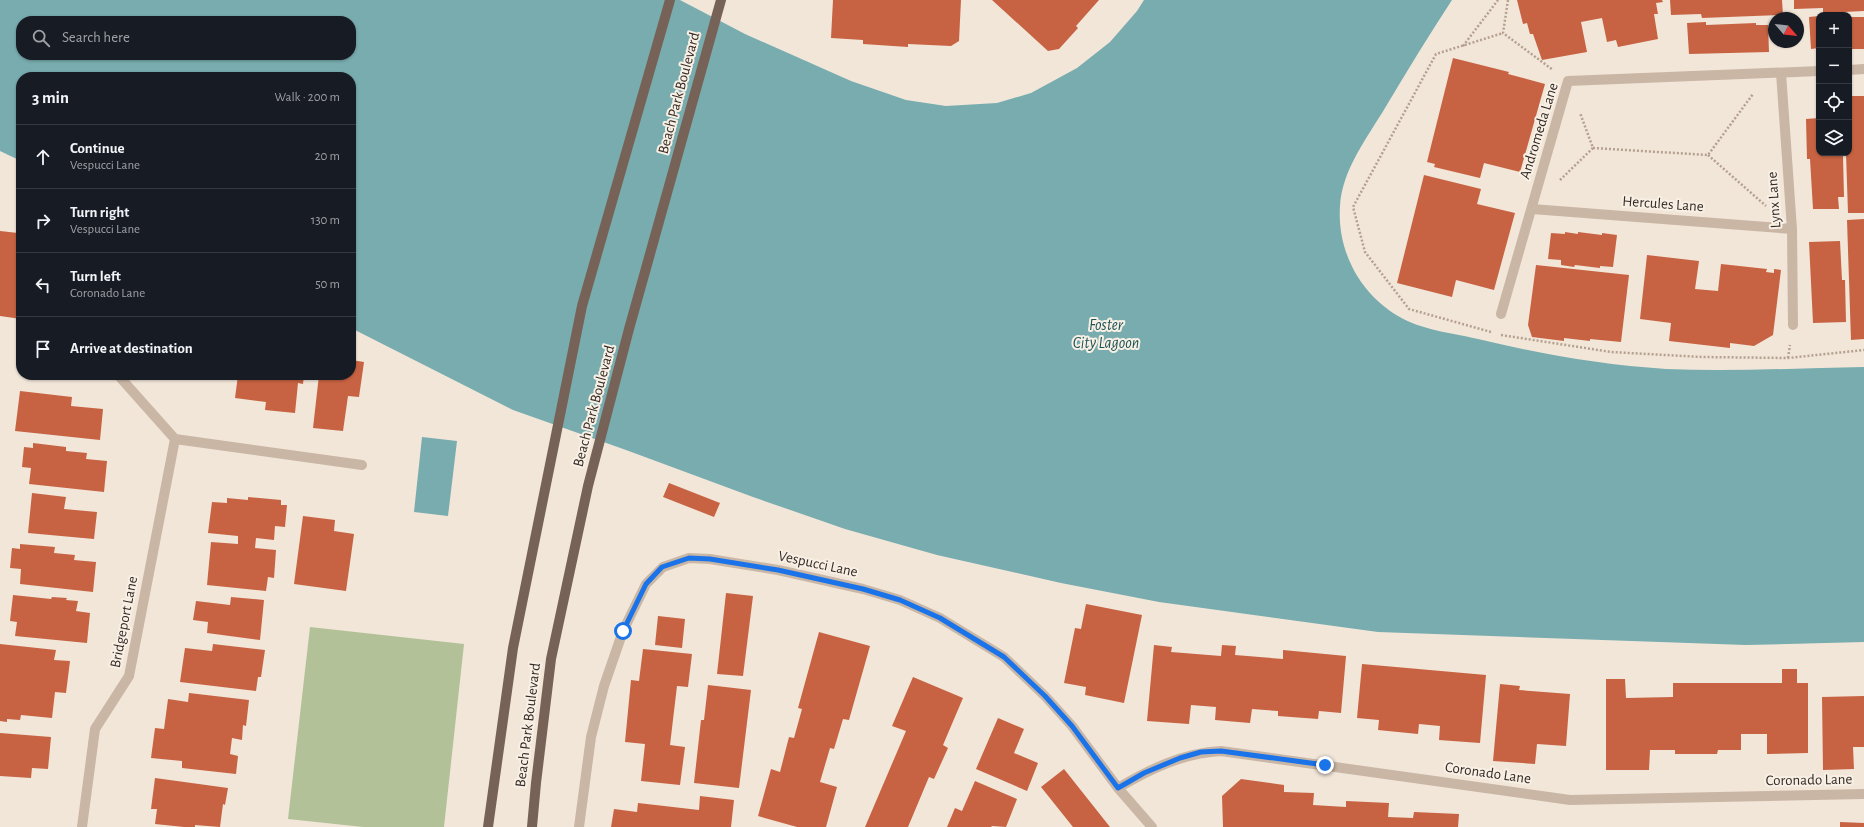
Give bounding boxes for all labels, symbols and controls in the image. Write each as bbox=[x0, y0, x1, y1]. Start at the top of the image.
north arrow bbox=[1768, 12, 1804, 48]
map controls bbox=[1816, 12, 1852, 156]
button: + bbox=[1816, 12, 1852, 48]
search box bbox=[16, 16, 356, 60]
icon: search bbox=[30, 27, 52, 49]
text: Search here bbox=[62, 30, 130, 45]
street label: Beach Park Boulevard bbox=[656, 30, 703, 155]
button: − bbox=[1816, 48, 1852, 84]
street label: Andromeda Lane bbox=[1517, 81, 1561, 181]
button: locate bbox=[1816, 84, 1852, 120]
text: 3 min bbox=[32, 89, 69, 106]
text: Walk · 200 m bbox=[274, 91, 340, 104]
button: layers bbox=[1816, 120, 1852, 156]
text: Continue bbox=[70, 141, 125, 156]
icon: ahead bbox=[32, 146, 54, 168]
text: 20 m bbox=[315, 150, 340, 163]
text: Vespucci Lane bbox=[70, 159, 140, 172]
street label: Lynx Lane bbox=[1765, 171, 1783, 229]
street label: Hercules Lane bbox=[1622, 194, 1704, 214]
text: Turn right bbox=[70, 205, 129, 220]
icon: right bbox=[32, 210, 54, 232]
text: 130 m bbox=[311, 214, 340, 227]
text: Vespucci Lane bbox=[70, 223, 140, 236]
text: Turn left bbox=[70, 269, 121, 284]
icon: left bbox=[32, 274, 54, 296]
text: 50 m bbox=[315, 278, 340, 291]
text: Coronado Lane bbox=[70, 287, 145, 300]
water label: Foster City Lagoon bbox=[1073, 317, 1139, 351]
icon: arrive bbox=[32, 338, 54, 360]
text: Arrive at destination bbox=[70, 341, 193, 356]
street label: Beach Park Boulevard bbox=[571, 343, 618, 468]
street label: Vespucci Lane bbox=[777, 548, 859, 580]
street label: Bridgeport Lane bbox=[108, 575, 140, 669]
route start bbox=[614, 622, 632, 640]
street label: Beach Park Boulevard bbox=[513, 662, 543, 788]
route end bbox=[1316, 756, 1334, 774]
street label: Coronado Lane bbox=[1444, 760, 1532, 786]
street label: Coronado Lane bbox=[1766, 772, 1853, 788]

